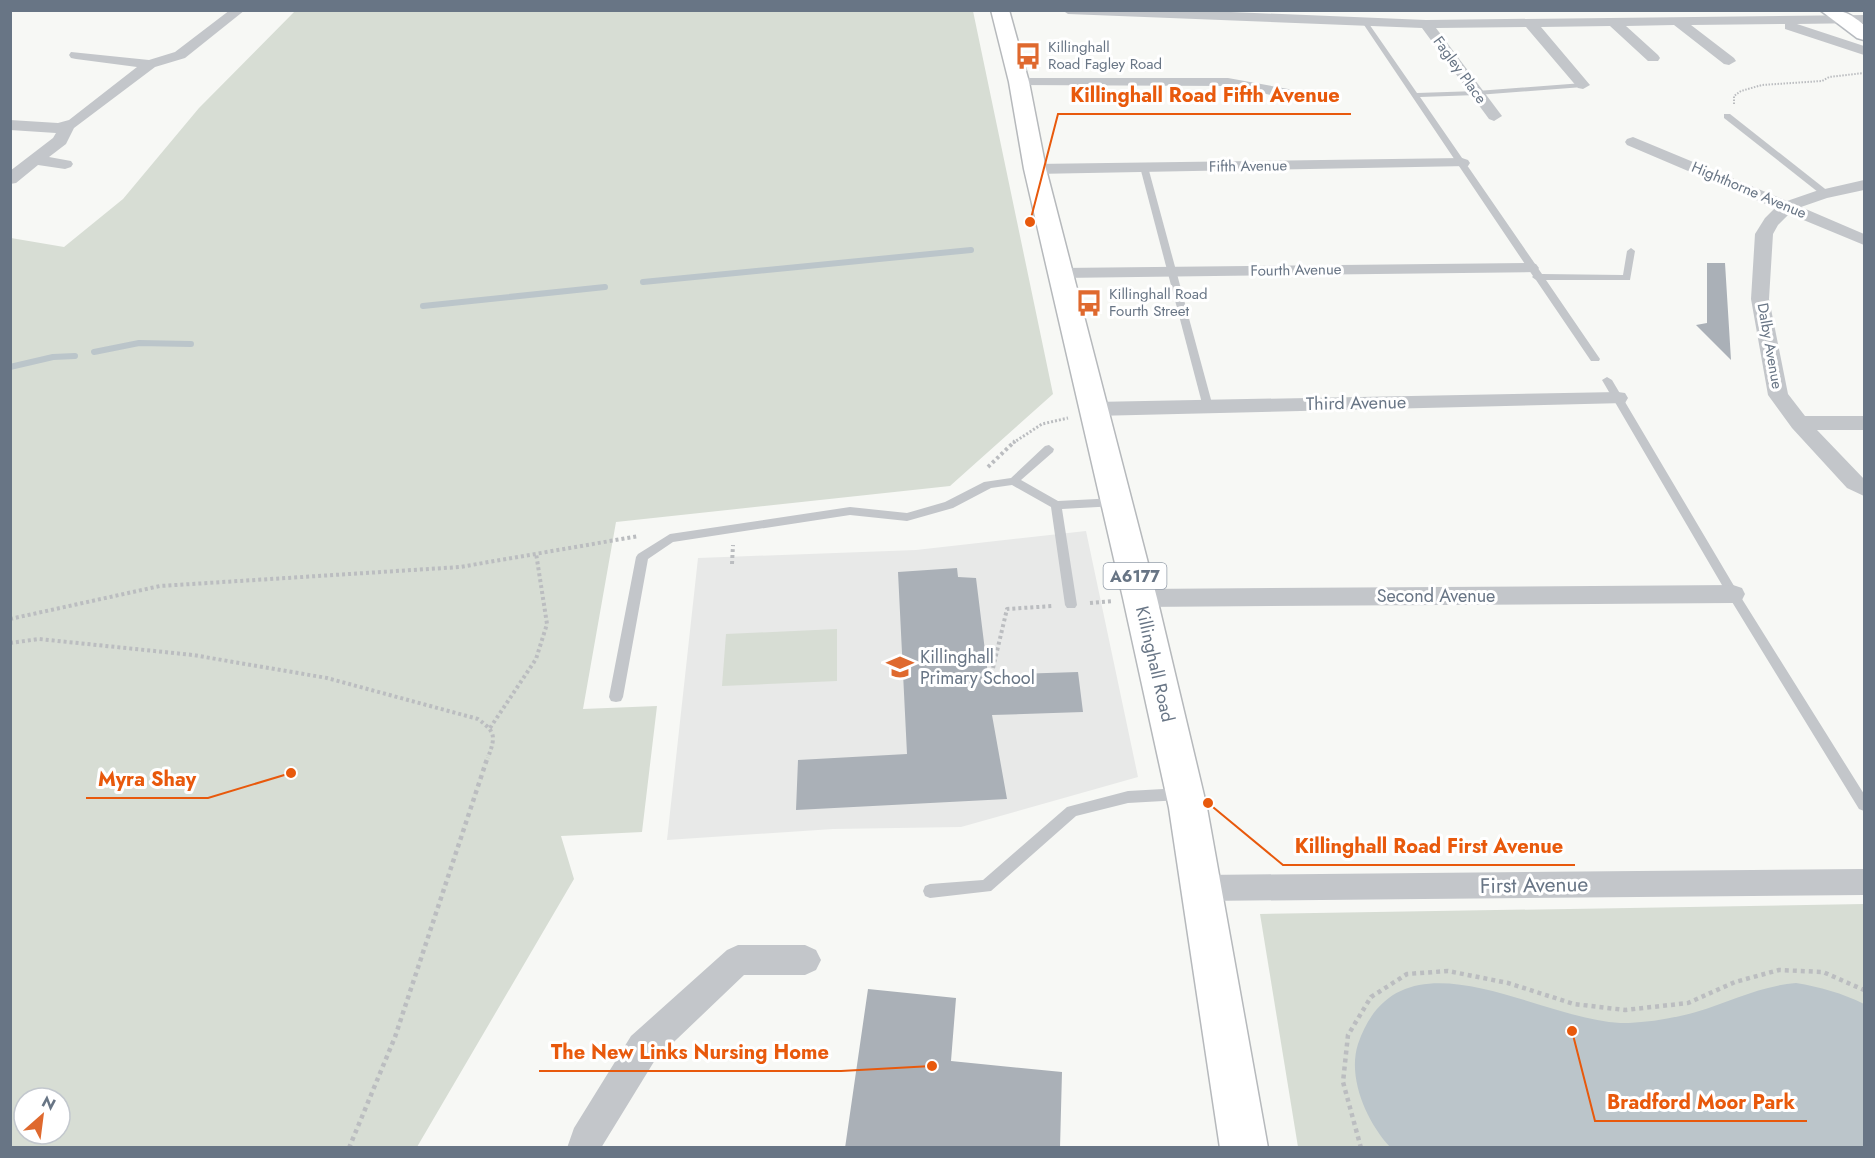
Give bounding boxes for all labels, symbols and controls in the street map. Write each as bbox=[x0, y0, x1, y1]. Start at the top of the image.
street label: Fagley Place bbox=[1428, 32, 1492, 108]
place label: Killinghall Road Fagley Road bbox=[1048, 36, 1162, 75]
bus stop icon: Killinghall Road Fagley Road bbox=[1013, 41, 1043, 71]
callout: Killinghall Road Fifth Avenue bbox=[1058, 76, 1351, 114]
text: Killinghall Road Fifth Avenue bbox=[1070, 81, 1340, 110]
street label: Fifth Avenue bbox=[1209, 154, 1288, 178]
street label: Highthorne Avenue bbox=[1688, 156, 1810, 224]
street label: Fourth Avenue bbox=[1250, 258, 1342, 282]
place label: Killinghall Road Fourth Street bbox=[1109, 283, 1207, 322]
bus stop icon: Killinghall Road Fourth Street bbox=[1074, 288, 1104, 318]
street label: Dalby Avenue bbox=[1752, 301, 1788, 391]
street label: Third Avenue bbox=[1306, 389, 1406, 417]
road number: A6177 bbox=[1104, 563, 1166, 589]
street label: Second Avenue bbox=[1377, 583, 1495, 609]
street label: Killinghall Road bbox=[1129, 604, 1181, 724]
place label: Killinghall Primary School bbox=[920, 644, 1035, 691]
school or university icon: Killinghall Primary School bbox=[885, 652, 915, 682]
callout: Myra Shay bbox=[86, 760, 208, 798]
text: Myra Shay bbox=[98, 765, 197, 794]
callout: Killinghall Road First Avenue bbox=[1283, 827, 1575, 865]
text: Killinghall Road First Avenue bbox=[1295, 832, 1563, 861]
street label: First Avenue bbox=[1480, 869, 1589, 901]
callout: The New Links Nursing Home bbox=[539, 1033, 841, 1071]
text: The New Links Nursing Home bbox=[551, 1038, 829, 1067]
callout: Bradford Moor Park bbox=[1595, 1083, 1807, 1121]
north arrow bbox=[12, 1086, 72, 1146]
text: Bradford Moor Park bbox=[1607, 1088, 1795, 1117]
text: N bbox=[38, 1090, 60, 1116]

